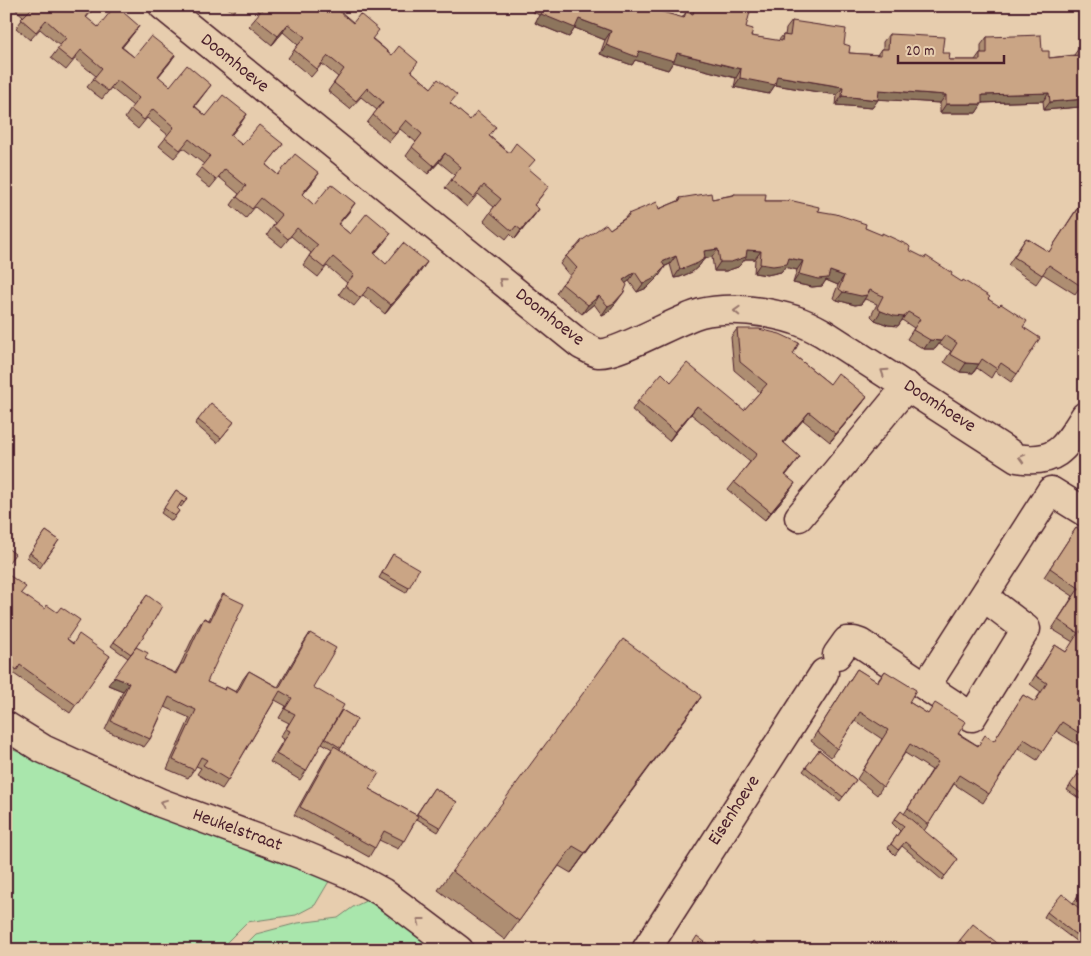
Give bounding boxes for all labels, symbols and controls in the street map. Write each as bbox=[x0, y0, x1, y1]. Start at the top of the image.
street label: Doomhoeve bbox=[194, 28, 274, 100]
scale bar bbox=[898, 32, 1005, 64]
text: 20 m bbox=[906, 41, 934, 63]
one-way arrow bbox=[499, 279, 508, 287]
street label: Doomhoeve bbox=[509, 282, 589, 354]
one-way arrow bbox=[733, 306, 740, 316]
one-way arrow bbox=[881, 369, 890, 378]
street label: Doomhoeve bbox=[897, 373, 981, 441]
one-way arrow bbox=[1017, 453, 1026, 464]
street label: Eisenhoeve bbox=[702, 771, 768, 851]
one-way arrow bbox=[159, 799, 167, 809]
street label: Heukelstraat bbox=[188, 802, 286, 860]
one-way arrow bbox=[417, 918, 426, 926]

